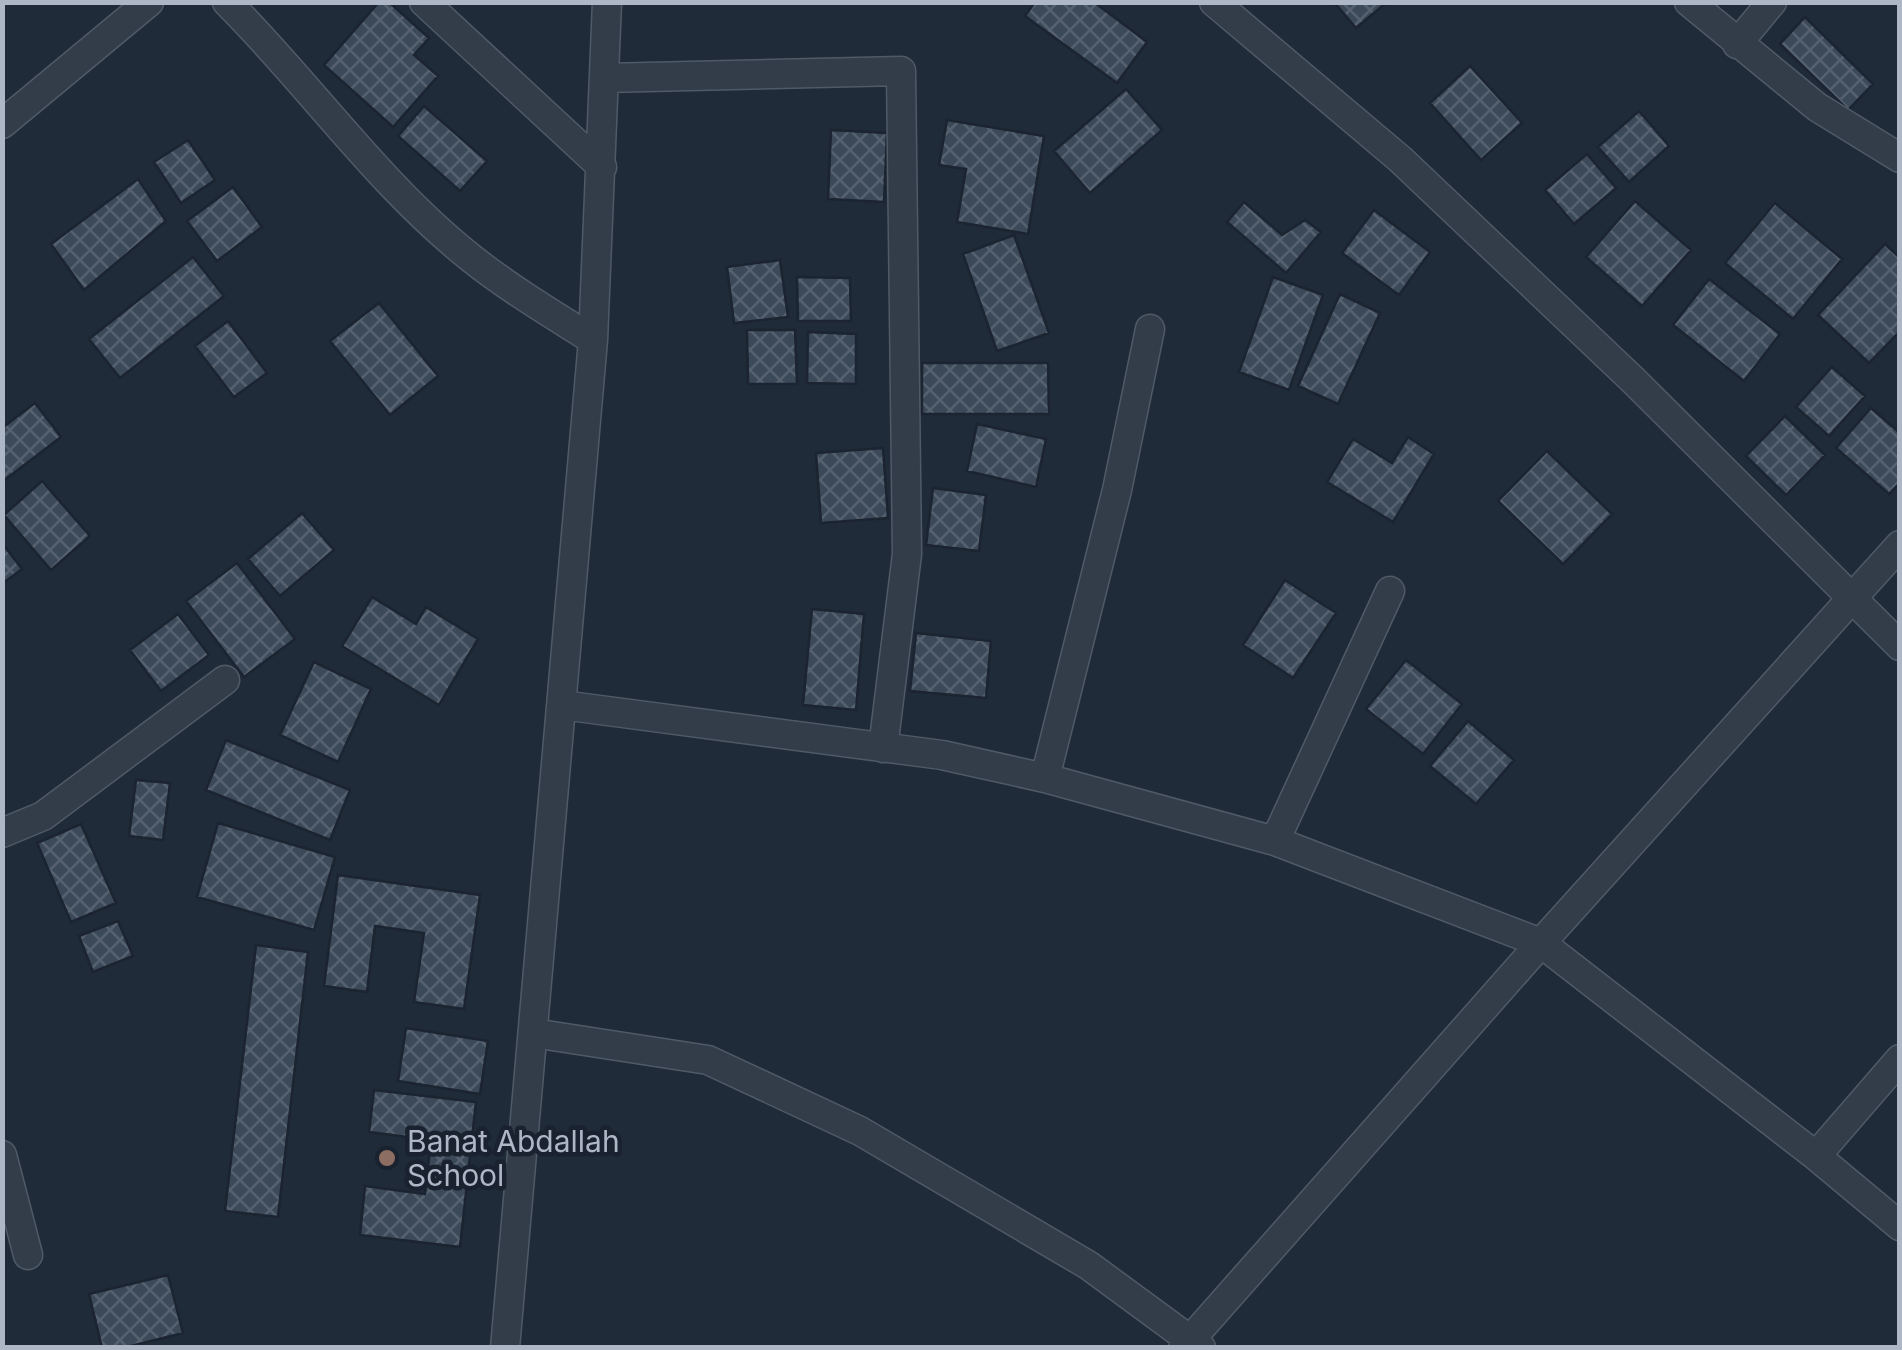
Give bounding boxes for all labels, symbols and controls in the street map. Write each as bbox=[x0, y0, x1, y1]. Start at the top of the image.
place label: Banat Abdallah School bbox=[407, 1123, 620, 1193]
marker: Banat Abdallah School bbox=[376, 1147, 398, 1169]

